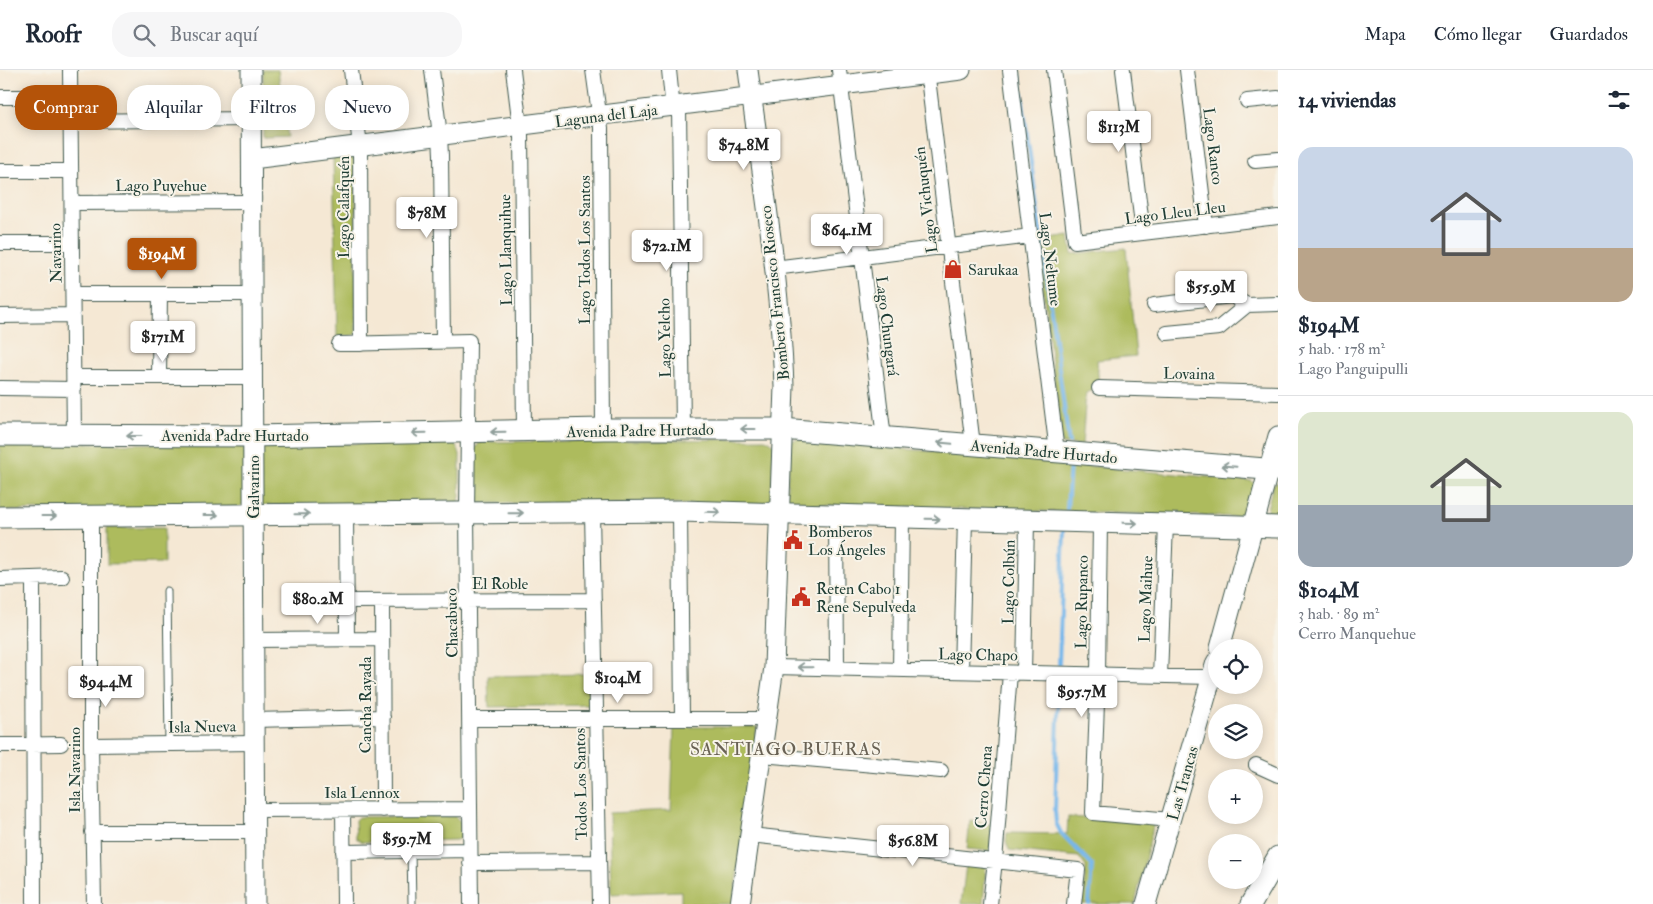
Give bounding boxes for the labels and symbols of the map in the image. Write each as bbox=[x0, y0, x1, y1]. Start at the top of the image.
street label: Laguna del Laja bbox=[554, 100, 659, 132]
street label: Lago Ranco bbox=[1198, 106, 1228, 186]
pin: $113M bbox=[1084, 111, 1154, 153]
pin: $74.8M bbox=[703, 128, 785, 171]
street label: Lago Vichuquén bbox=[910, 146, 942, 254]
street label: Lago Calafquén bbox=[334, 156, 354, 258]
street label: Lago Todos Los Santos bbox=[575, 175, 595, 325]
street label: Lago Puyehue bbox=[115, 176, 207, 196]
street label: Lago Llanquihue bbox=[495, 194, 517, 306]
pin: $78M bbox=[397, 196, 457, 239]
street label: Lago Lleu Lleu bbox=[1123, 197, 1227, 229]
street label: Bombero Francisco Rioseco bbox=[756, 204, 794, 381]
street label: Lago Neltume bbox=[1034, 211, 1066, 307]
pin: $64.1M bbox=[806, 214, 888, 256]
street label: Navarino bbox=[45, 223, 67, 283]
pin: $72.1M bbox=[626, 230, 708, 272]
pin: $194M bbox=[127, 238, 197, 280]
shop icon: Sarukaa bbox=[942, 258, 964, 280]
place label: Sarukaa bbox=[968, 260, 1019, 280]
pin: $55.9M bbox=[1170, 270, 1252, 313]
street label: Lago Chungará bbox=[871, 275, 903, 378]
street label: Lago Yelcho bbox=[654, 298, 676, 378]
pin: $171M bbox=[128, 320, 198, 363]
street label: Lovaina bbox=[1163, 364, 1215, 384]
street label: Avenida Padre Hurtado bbox=[565, 420, 714, 442]
one-way arrow bbox=[741, 424, 757, 434]
street label: Avenida Padre Hurtado bbox=[160, 426, 309, 446]
one-way arrow bbox=[491, 427, 507, 437]
one-way arrow bbox=[411, 428, 428, 438]
one-way arrow bbox=[126, 431, 142, 441]
street label: Avenida Padre Hurtado bbox=[969, 436, 1119, 468]
one-way arrow bbox=[938, 438, 954, 448]
street label: Galvarino bbox=[244, 455, 264, 519]
one-way arrow bbox=[1222, 461, 1238, 471]
one-way arrow bbox=[507, 508, 523, 518]
one-way arrow bbox=[705, 508, 721, 517]
one-way arrow bbox=[293, 509, 309, 519]
one-way arrow bbox=[40, 511, 56, 521]
one-way arrow bbox=[203, 511, 219, 520]
one-way arrow bbox=[925, 514, 941, 523]
one-way arrow bbox=[1122, 519, 1138, 528]
place label: Bomberos Los Ángeles bbox=[808, 522, 885, 560]
public building icon: Bomberos Los Ángeles bbox=[782, 529, 804, 551]
street label: Lago Colbún bbox=[998, 539, 1020, 625]
street label: Lago Rupanco bbox=[1071, 555, 1094, 649]
street label: Lago Maihue bbox=[1134, 555, 1158, 643]
street label: El Roble bbox=[472, 574, 529, 594]
place label: Reten Cabo 1 Rene Sepulveda bbox=[816, 579, 917, 618]
pin: $80.2M bbox=[277, 582, 359, 625]
public building icon: Reten Cabo 1 Rene Sepulveda bbox=[790, 586, 812, 608]
street label: Chacabuco bbox=[441, 588, 463, 658]
street label: Lago Chapo bbox=[938, 644, 1018, 667]
street label: Cancha Rayada bbox=[356, 656, 376, 754]
pin: $104M bbox=[583, 662, 653, 704]
one-way arrow bbox=[797, 663, 813, 672]
pin: $94.4M bbox=[65, 666, 147, 708]
pin: $95.7M bbox=[1041, 676, 1123, 718]
street label: Isla Nueva bbox=[168, 716, 237, 738]
street label: Isla Navarino bbox=[65, 727, 85, 813]
street label: Todos Los Santos bbox=[570, 728, 592, 840]
district label: SANTIAGO BUERAS bbox=[690, 738, 882, 761]
street label: Las Trancas bbox=[1163, 744, 1203, 823]
street label: Cerro Chena bbox=[971, 745, 997, 829]
street label: Isla Lennox bbox=[324, 783, 400, 803]
pin: $59.7M bbox=[366, 822, 448, 865]
pin: $56.8M bbox=[872, 824, 954, 867]

